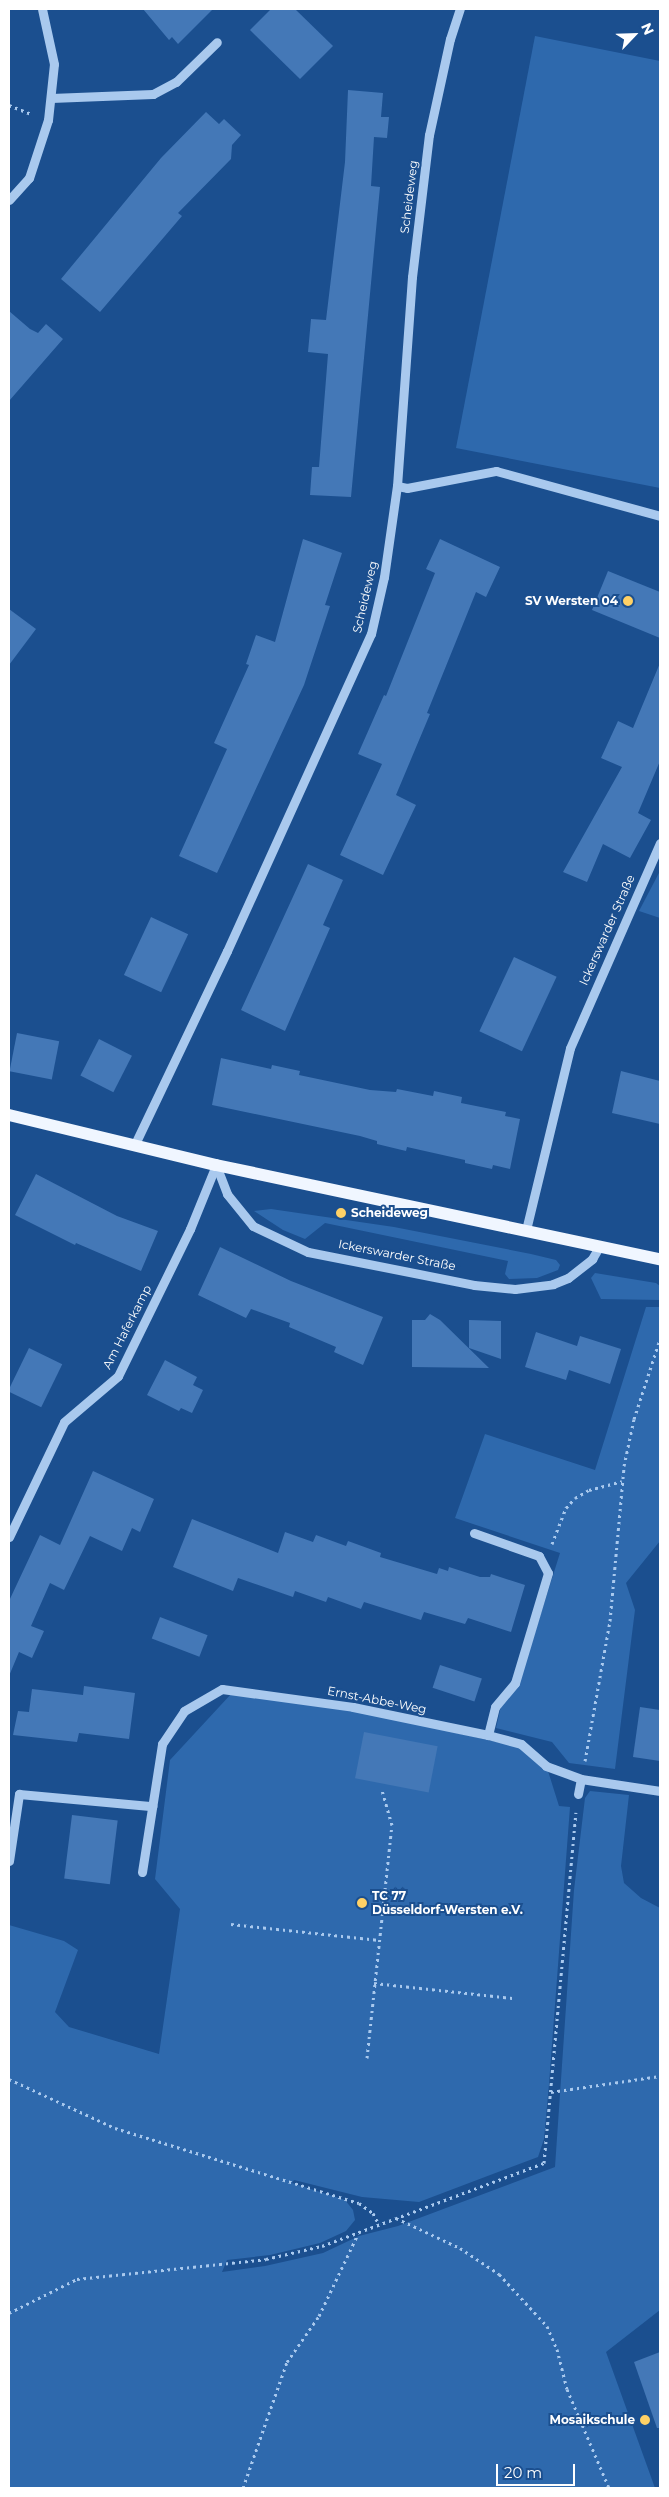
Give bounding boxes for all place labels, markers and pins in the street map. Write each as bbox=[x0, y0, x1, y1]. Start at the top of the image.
place label: SV Wersten 04 bbox=[525, 594, 618, 608]
marker: SV Wersten 04 bbox=[622, 595, 634, 607]
place label: Scheideweg bbox=[351, 1206, 428, 1220]
marker: Scheideweg bbox=[335, 1207, 347, 1219]
place label: TC 77 Düsseldorf-Wersten e.V. bbox=[372, 1889, 523, 1917]
marker: TC 77 Düsseldorf-Wersten e.V. bbox=[356, 1897, 368, 1909]
place label: Mosaikschule bbox=[550, 2413, 635, 2427]
marker: Mosaikschule bbox=[639, 2414, 651, 2426]

